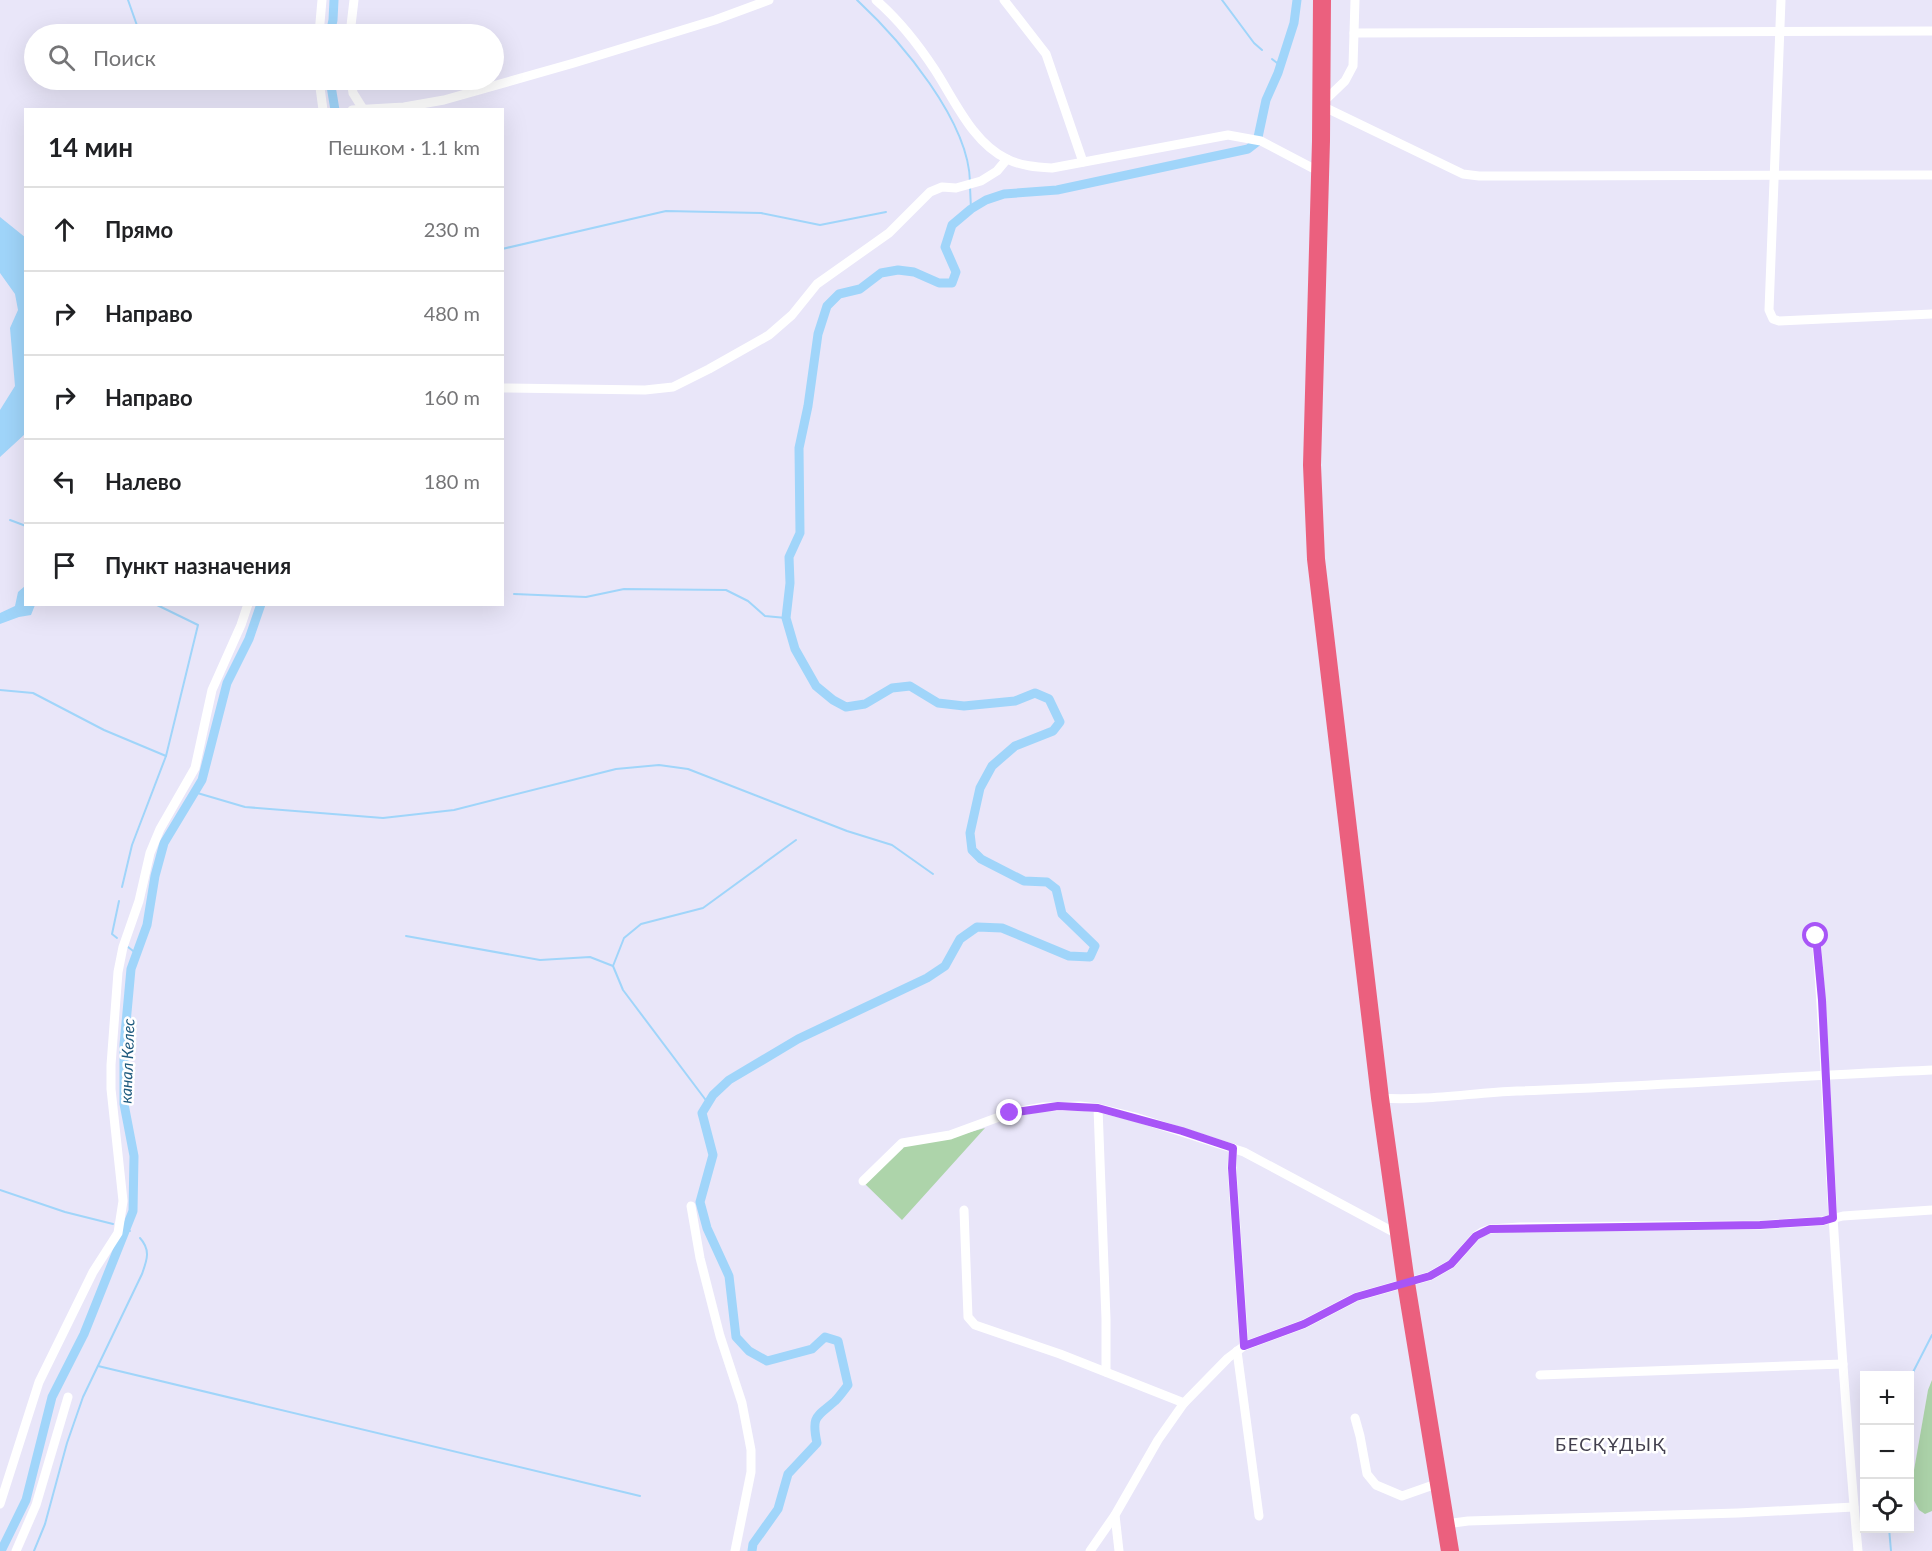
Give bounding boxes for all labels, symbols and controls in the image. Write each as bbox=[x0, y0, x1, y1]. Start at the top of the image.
search box bbox=[24, 24, 504, 90]
icon: search bbox=[45, 41, 78, 74]
text: Поиск bbox=[93, 44, 156, 71]
text: 14 мин bbox=[48, 131, 133, 163]
text: Пешком · 1.1 km bbox=[328, 135, 480, 159]
icon: ahead bbox=[48, 213, 81, 246]
text: Прямо bbox=[105, 216, 173, 243]
text: 230 m bbox=[424, 217, 480, 241]
icon: right bbox=[48, 297, 81, 330]
text: Направо bbox=[105, 300, 193, 327]
text: 480 m bbox=[424, 301, 480, 325]
icon: right bbox=[48, 381, 81, 414]
text: Направо bbox=[105, 384, 193, 411]
text: 160 m bbox=[424, 385, 480, 409]
icon: left bbox=[48, 465, 81, 498]
text: Налево bbox=[105, 468, 181, 495]
text: 180 m bbox=[424, 469, 480, 493]
icon: arrive bbox=[48, 549, 81, 582]
text: Пункт назначения bbox=[105, 552, 291, 579]
route start bbox=[1802, 922, 1828, 948]
water label: канал Келес bbox=[116, 1018, 137, 1104]
route end bbox=[996, 1099, 1022, 1125]
map controls bbox=[1860, 1371, 1914, 1533]
button: + bbox=[1860, 1371, 1914, 1425]
button: − bbox=[1860, 1425, 1914, 1479]
district label: БЕСҚҰДЫҚ bbox=[1555, 1433, 1667, 1455]
button: locate bbox=[1860, 1479, 1914, 1533]

